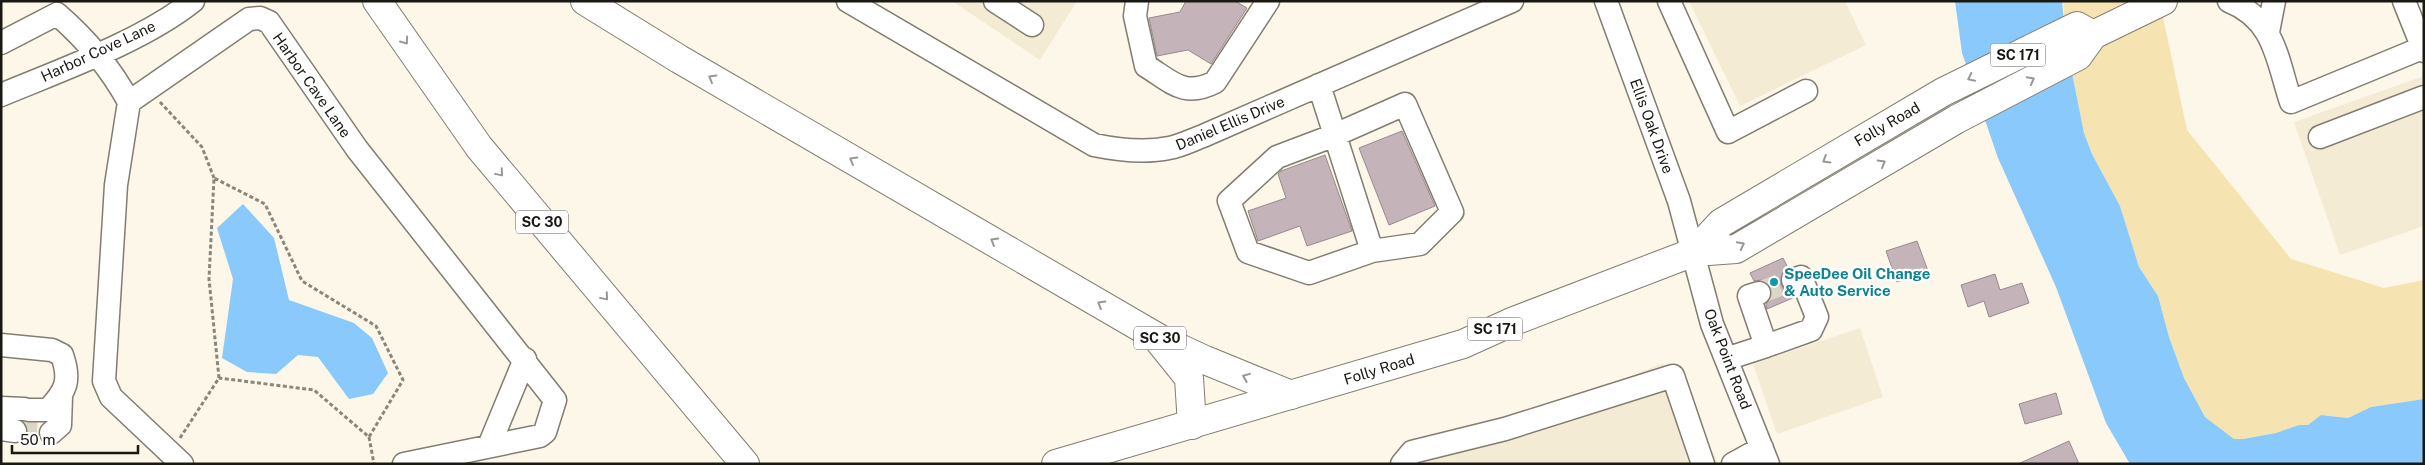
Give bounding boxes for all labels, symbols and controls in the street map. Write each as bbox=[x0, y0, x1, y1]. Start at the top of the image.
street label: Harbor Cove Lane bbox=[38, 17, 158, 85]
street label: Harbor Cave Lane bbox=[269, 29, 355, 141]
one-way arrow bbox=[399, 35, 408, 45]
road number: SC 171 bbox=[1990, 44, 2046, 66]
one-way arrow bbox=[1967, 72, 1976, 82]
one-way arrow bbox=[709, 75, 718, 85]
street label: Ellis Oak Drive bbox=[1627, 76, 1677, 176]
one-way arrow bbox=[2025, 76, 2034, 86]
street label: Daniel Ellis Drive bbox=[1173, 92, 1287, 154]
street label: Folly Road bbox=[1851, 98, 1923, 150]
one-way arrow bbox=[1822, 154, 1831, 164]
one-way arrow bbox=[849, 156, 858, 166]
one-way arrow bbox=[1876, 160, 1885, 170]
one-way arrow bbox=[495, 167, 504, 176]
road number: SC 30 bbox=[516, 210, 568, 233]
one-way arrow bbox=[990, 237, 999, 247]
one-way arrow bbox=[1736, 241, 1745, 251]
place label: SpeeDee Oil Change & Auto Service bbox=[1784, 265, 1930, 299]
marker: SpeeDee Oil Change & Auto Service bbox=[1768, 276, 1780, 288]
one-way arrow bbox=[599, 291, 607, 300]
one-way arrow bbox=[1098, 300, 1107, 310]
street label: Oak Point Road bbox=[1701, 306, 1755, 412]
road number: SC 171 bbox=[1468, 318, 1522, 340]
road number: SC 30 bbox=[1134, 326, 1186, 349]
street label: Folly Road bbox=[1342, 350, 1416, 388]
one-way arrow bbox=[1242, 373, 1251, 383]
scale bar bbox=[12, 422, 139, 454]
text: 50 m bbox=[20, 431, 55, 448]

